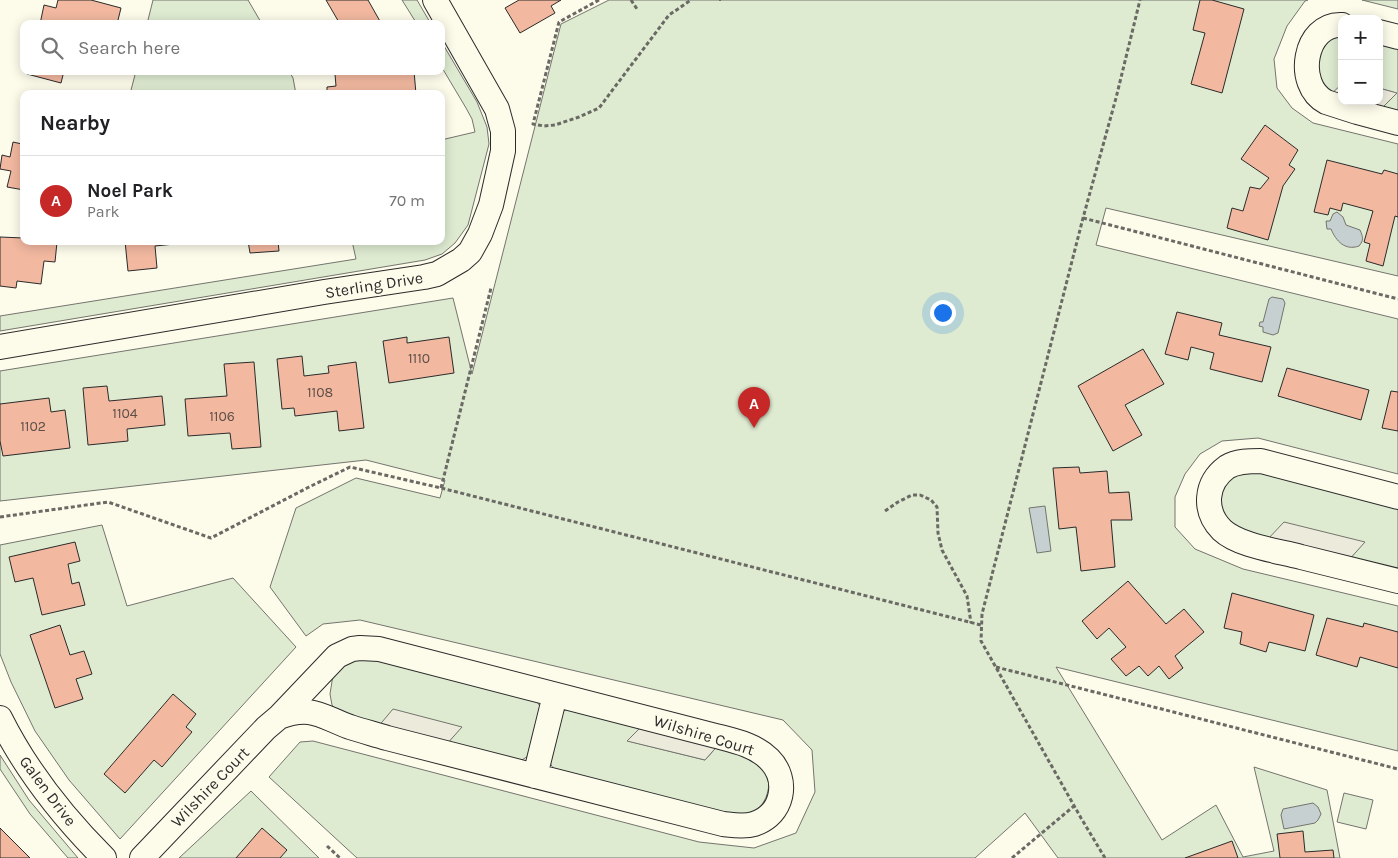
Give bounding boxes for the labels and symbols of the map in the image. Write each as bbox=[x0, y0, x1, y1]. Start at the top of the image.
street label: Sterling Drive bbox=[324, 268, 424, 302]
your location bbox=[930, 300, 956, 326]
house number: 1110 bbox=[408, 350, 430, 367]
house number: 1108 bbox=[307, 384, 333, 401]
pin: A bbox=[738, 387, 770, 428]
house number: 1104 bbox=[112, 405, 138, 422]
house number: 1106 bbox=[209, 408, 235, 425]
house number: 1102 bbox=[20, 418, 46, 435]
street label: Wilshire Court bbox=[651, 711, 757, 759]
street label: Wilshire Court bbox=[167, 743, 253, 831]
street label: Galen Drive bbox=[16, 752, 80, 830]

